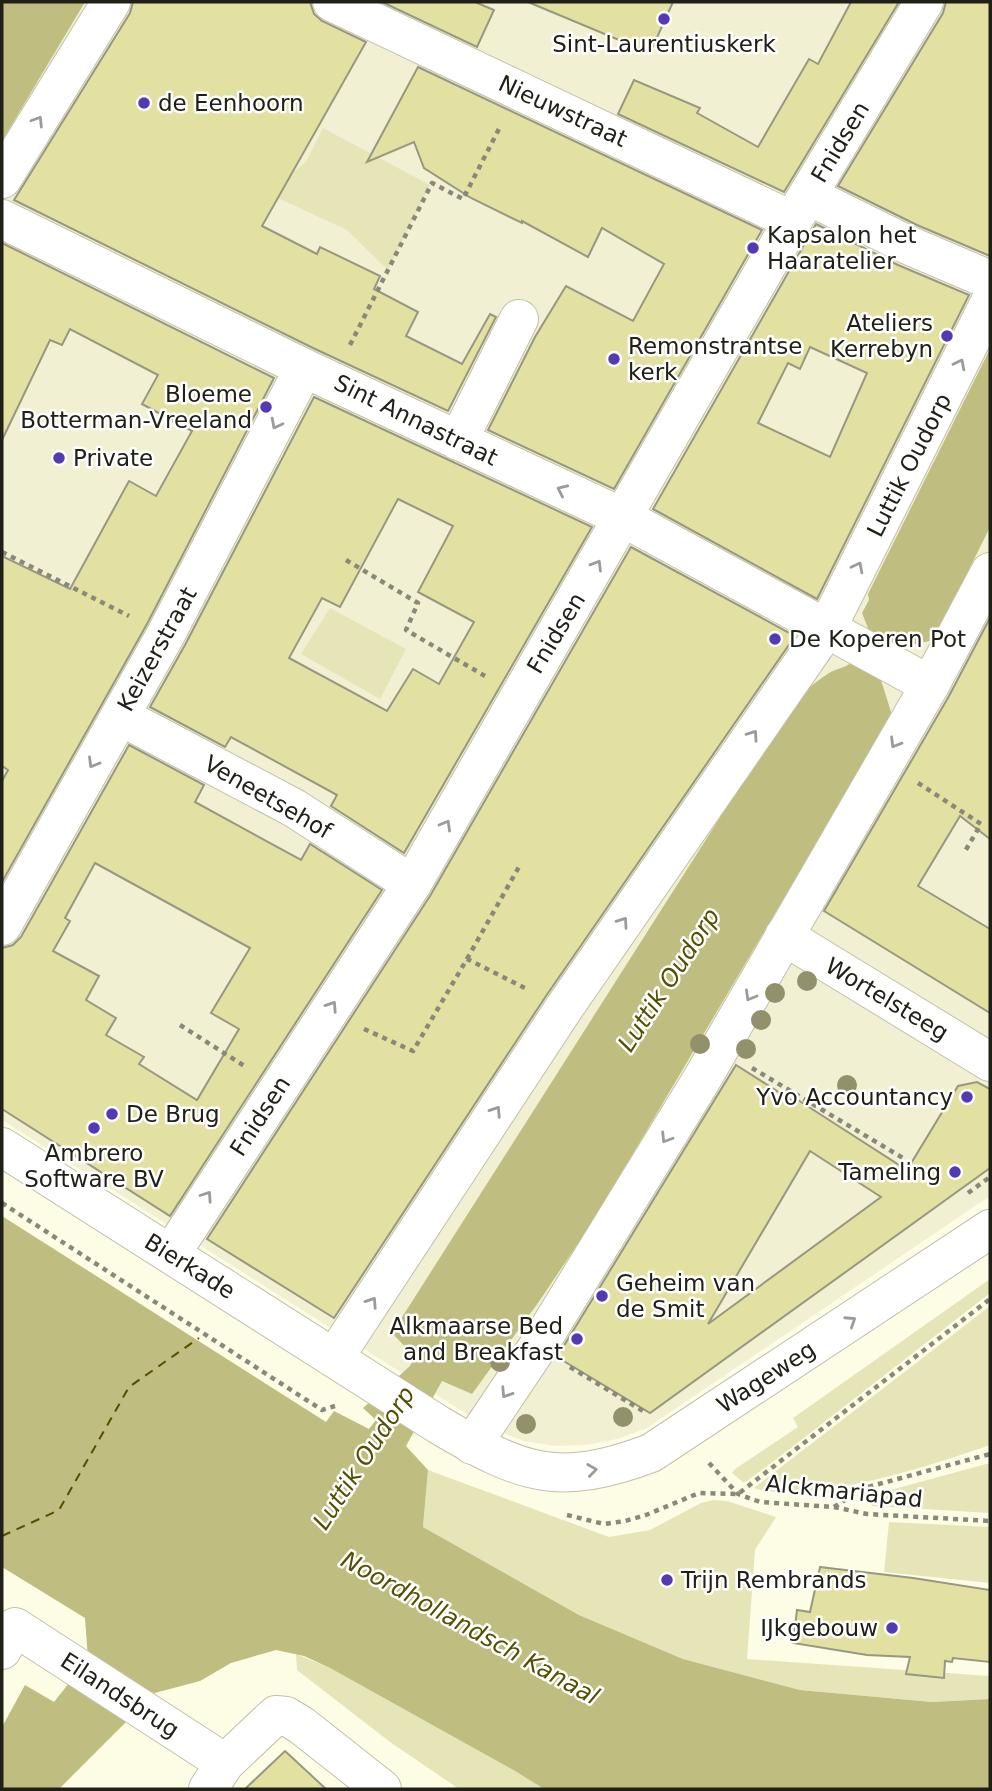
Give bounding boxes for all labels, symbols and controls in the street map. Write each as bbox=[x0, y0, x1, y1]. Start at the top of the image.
marker: Sint-Laurentiuskerk bbox=[656, 11, 672, 27]
place label: Sint-Laurentiuskerk bbox=[552, 31, 776, 57]
street label: Nieuwstraat bbox=[495, 70, 631, 152]
place label: de Eenhoorn bbox=[158, 90, 304, 116]
marker: de Eenhoorn bbox=[136, 95, 152, 111]
street label: Fnidsen bbox=[806, 97, 874, 187]
one-way arrow bbox=[29, 116, 42, 129]
place label: Kapsalon het Haaratelier bbox=[767, 222, 917, 274]
marker: Kapsalon het Haaratelier bbox=[745, 240, 761, 256]
place label: Ateliers Kerrebyn bbox=[830, 310, 933, 362]
marker: Ateliers Kerrebyn bbox=[939, 328, 955, 344]
place label: Remonstrantse kerk bbox=[628, 333, 802, 385]
marker: Remonstrantse kerk bbox=[606, 351, 622, 367]
one-way arrow bbox=[951, 359, 965, 371]
street label: Sint Annastraat bbox=[330, 369, 502, 471]
place label: Bloeme Botterman-Vreeland bbox=[20, 381, 252, 433]
street label: Luttik Oudorp bbox=[862, 389, 956, 541]
marker: Bloeme Botterman-Vreeland bbox=[258, 399, 274, 415]
one-way arrow bbox=[271, 416, 285, 429]
place label: Private bbox=[73, 445, 153, 471]
marker: Private bbox=[51, 450, 67, 466]
one-way arrow bbox=[557, 484, 569, 498]
one-way arrow bbox=[588, 559, 601, 572]
one-way arrow bbox=[849, 562, 863, 574]
street label: Keizerstraat bbox=[112, 582, 202, 716]
street label: Fnidsen bbox=[522, 588, 590, 678]
place label: De Koperen Pot bbox=[789, 626, 966, 652]
marker: De Koperen Pot bbox=[767, 631, 783, 647]
one-way arrow bbox=[745, 730, 757, 743]
one-way arrow bbox=[890, 736, 903, 749]
street label: Veneetsehof bbox=[200, 750, 337, 844]
one-way arrow bbox=[88, 756, 101, 768]
one-way arrow bbox=[438, 820, 451, 832]
water label: Luttik Oudorp bbox=[612, 903, 726, 1057]
one-way arrow bbox=[615, 917, 627, 930]
street label: Wortelsteeg bbox=[821, 952, 953, 1046]
one-way arrow bbox=[745, 988, 758, 1001]
one-way arrow bbox=[324, 1001, 337, 1014]
street label: Fnidsen bbox=[225, 1071, 295, 1161]
place label: Yvo Accountancy bbox=[755, 1084, 953, 1110]
marker: Yvo Accountancy bbox=[959, 1089, 975, 1105]
place label: De Brug bbox=[126, 1101, 220, 1127]
marker: De Brug bbox=[104, 1106, 120, 1122]
one-way arrow bbox=[488, 1106, 501, 1119]
marker: Ambrero Software BV bbox=[86, 1120, 102, 1136]
one-way arrow bbox=[662, 1130, 675, 1143]
place label: Ambrero Software BV bbox=[24, 1140, 164, 1192]
place label: Tameling bbox=[837, 1159, 941, 1185]
marker: Tameling bbox=[947, 1164, 963, 1180]
one-way arrow bbox=[199, 1191, 212, 1204]
street label: Bierkade bbox=[140, 1228, 240, 1304]
place label: Geheim van de Smit bbox=[616, 1270, 755, 1322]
marker: Geheim van de Smit bbox=[594, 1288, 610, 1304]
one-way arrow bbox=[364, 1297, 377, 1310]
place label: Alkmaarse Bed and Breakfast bbox=[390, 1313, 563, 1365]
one-way arrow bbox=[843, 1317, 856, 1330]
marker: Alkmaarse Bed and Breakfast bbox=[569, 1331, 585, 1347]
street label: Wageweg bbox=[712, 1336, 820, 1418]
water label: Luttik Oudorp bbox=[307, 1381, 421, 1535]
one-way arrow bbox=[502, 1385, 515, 1398]
one-way arrow bbox=[586, 1463, 598, 1478]
street label: Alckmariapad bbox=[764, 1470, 924, 1512]
water label: Noordhollandsch Kanaal bbox=[336, 1545, 604, 1711]
place label: Trijn Rembrands bbox=[680, 1567, 867, 1593]
marker: Trijn Rembrands bbox=[659, 1572, 675, 1588]
place label: IJkgebouw bbox=[760, 1615, 878, 1641]
marker: IJkgebouw bbox=[884, 1620, 900, 1636]
street label: Eilandsbrug bbox=[56, 1647, 184, 1743]

